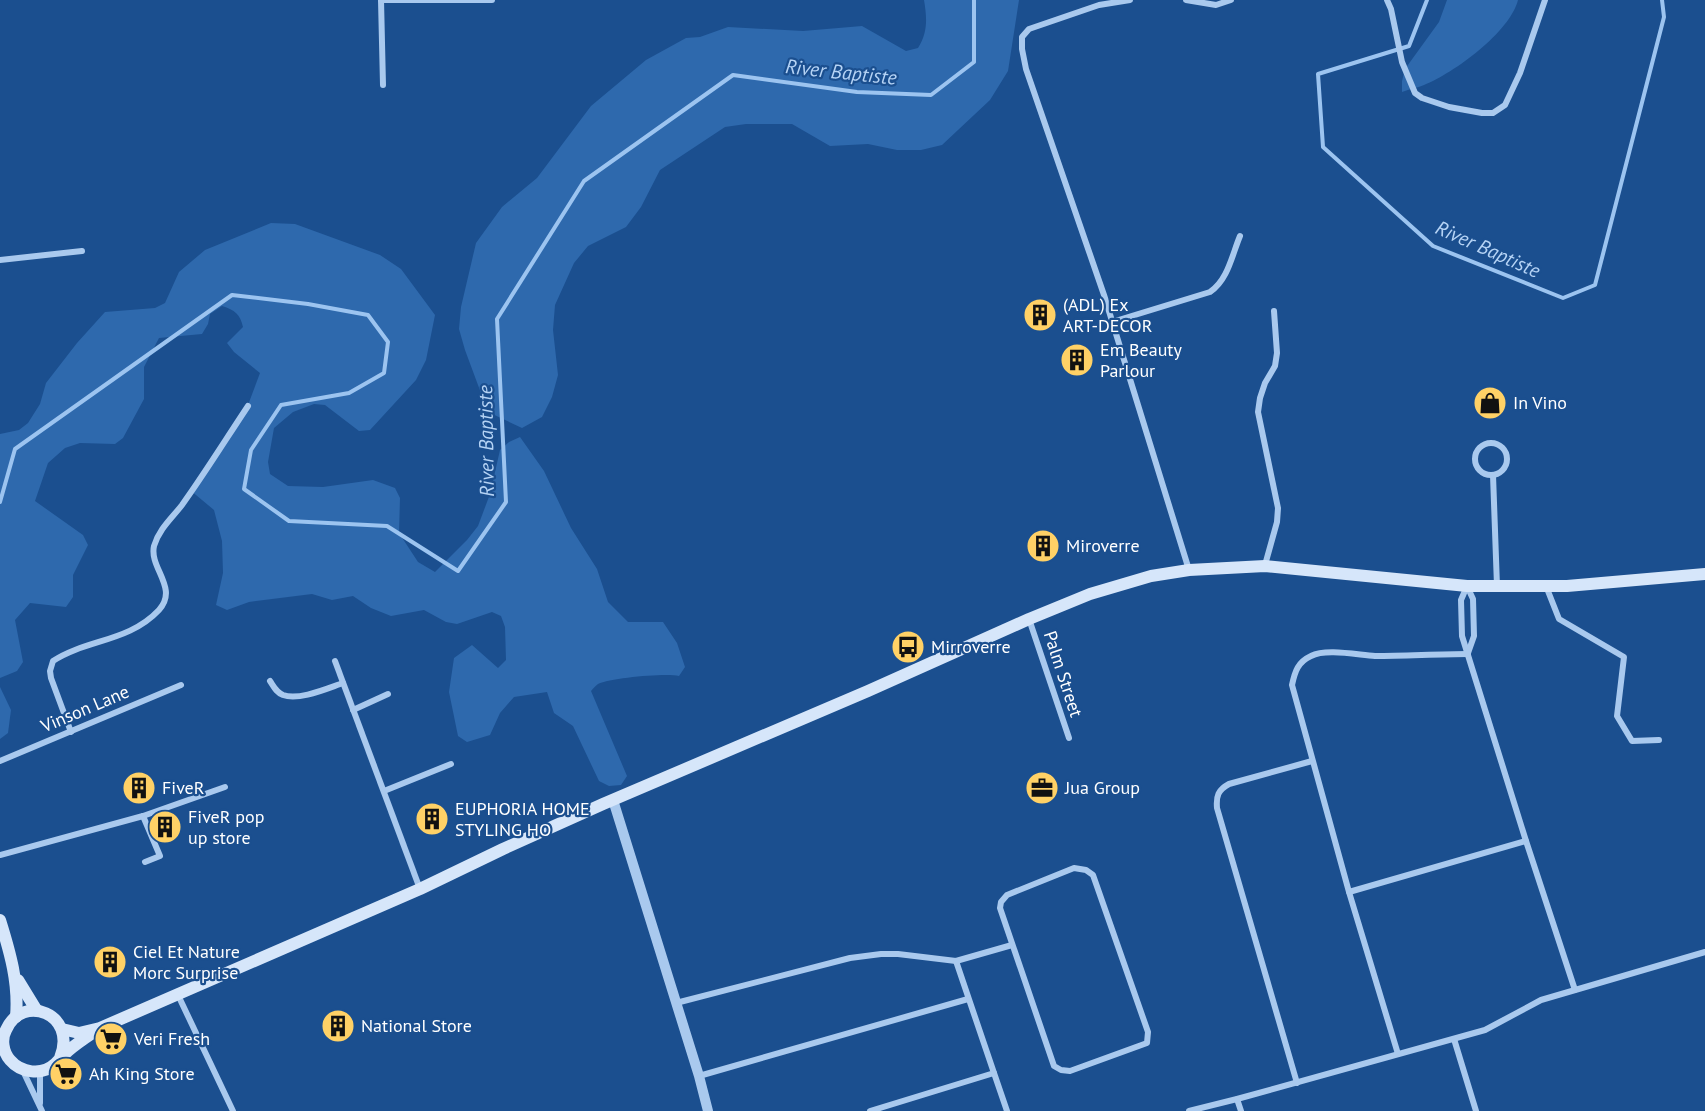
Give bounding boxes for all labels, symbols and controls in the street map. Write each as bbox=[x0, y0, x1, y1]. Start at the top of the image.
water label: River Baptiste bbox=[784, 53, 899, 91]
water label: River Baptiste bbox=[1432, 214, 1545, 284]
place label: (ADL) Ex ART-DECOR bbox=[1063, 293, 1153, 337]
building icon: (ADL) Ex ART-DECOR bbox=[1022, 297, 1058, 333]
place label: Em Beauty Parlour bbox=[1100, 338, 1182, 382]
building icon: Em Beauty Parlour bbox=[1059, 342, 1095, 378]
water label: River Baptiste bbox=[472, 384, 500, 497]
shop icon: In Vino bbox=[1472, 385, 1508, 421]
place label: In Vino bbox=[1513, 391, 1567, 414]
building icon: Miroverre bbox=[1025, 528, 1061, 564]
place label: Miroverre bbox=[1066, 534, 1140, 557]
street label: Palm Street bbox=[1039, 628, 1088, 720]
bus stop icon: Mirroverre bbox=[890, 629, 926, 665]
place label: Mirroverre bbox=[931, 635, 1011, 658]
street label: Vinson Lane bbox=[36, 680, 132, 738]
building icon: FiveR bbox=[121, 770, 157, 806]
office icon: Jua Group bbox=[1024, 770, 1060, 806]
place label: FiveR bbox=[162, 776, 205, 799]
place label: Jua Group bbox=[1064, 776, 1140, 799]
place label: EUPHORIA HOME STYLING HO bbox=[455, 797, 590, 841]
building icon: EUPHORIA HOME STYLING HO bbox=[414, 801, 450, 837]
place label: FiveR pop up store bbox=[188, 805, 264, 849]
building icon: FiveR pop up store bbox=[147, 809, 183, 845]
place label: Ciel Et Nature Morc Surprise bbox=[133, 940, 240, 984]
building icon: Ciel Et Nature Morc Surprise bbox=[92, 944, 128, 980]
building icon: National Store bbox=[320, 1008, 356, 1044]
place label: National Store bbox=[361, 1014, 472, 1037]
supermarket icon: Veri Fresh bbox=[93, 1021, 129, 1057]
place label: Veri Fresh bbox=[133, 1027, 210, 1050]
supermarket icon: Ah King Store bbox=[48, 1056, 84, 1092]
place label: Ah King Store bbox=[89, 1062, 195, 1085]

